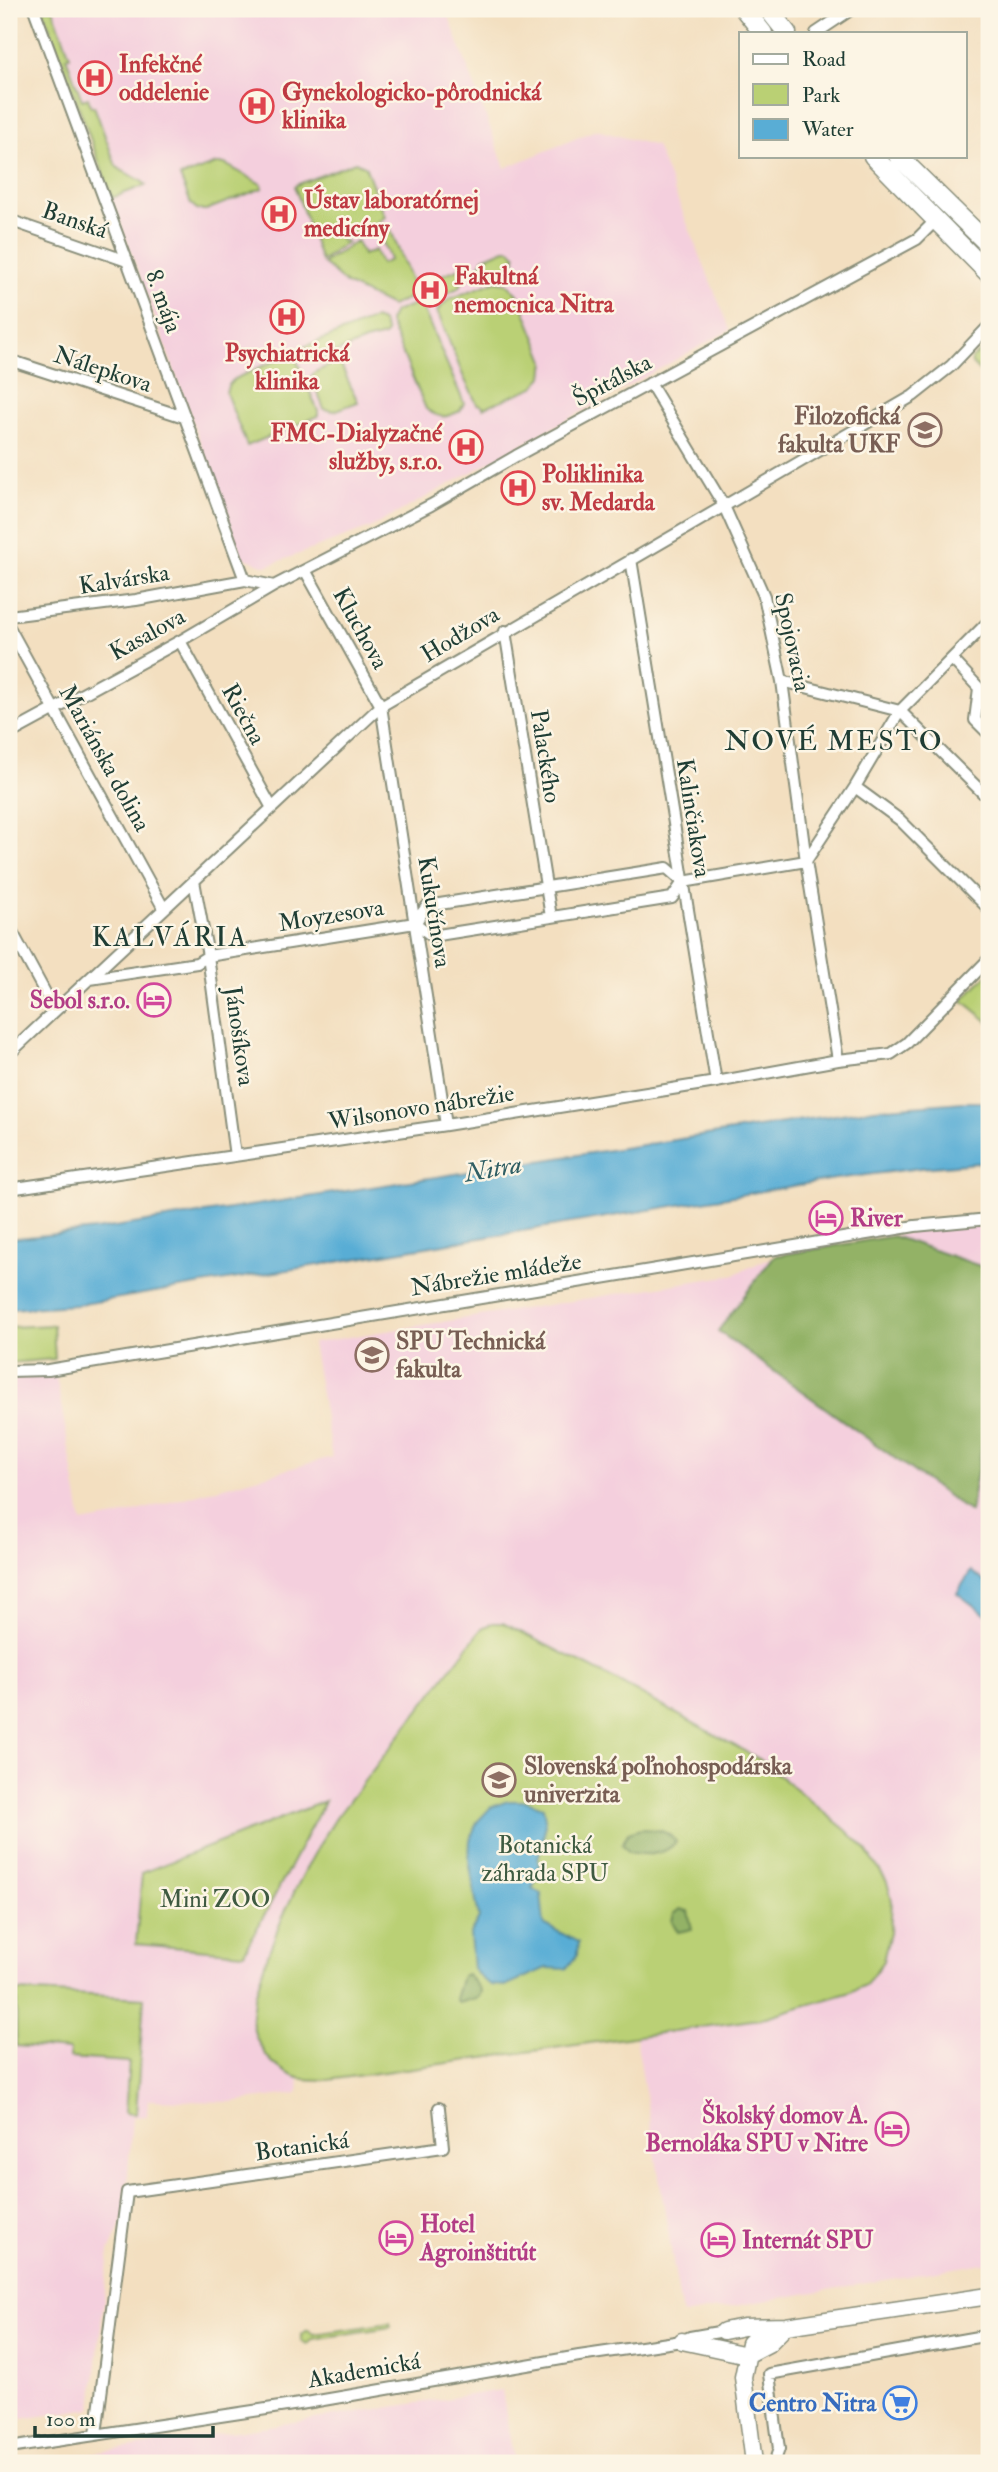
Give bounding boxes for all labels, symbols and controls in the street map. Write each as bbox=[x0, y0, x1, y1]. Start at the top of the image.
legend bbox=[739, 32, 967, 158]
text: Road bbox=[802, 46, 847, 73]
place label: Infekčné oddelenie bbox=[119, 49, 209, 108]
hospital icon: Infekčné oddelenie bbox=[76, 59, 114, 97]
place label: Gynekologicko-pôrodnická klinika bbox=[281, 77, 542, 136]
text: Park bbox=[802, 82, 840, 109]
hospital icon: Gynekologicko-pôrodnická klinika bbox=[238, 87, 276, 125]
text: Water bbox=[801, 116, 854, 143]
place label: Ústav laboratórnej medicíny bbox=[304, 184, 479, 244]
street label: Banská bbox=[38, 195, 113, 246]
hospital icon: Ústav laboratórnej medicíny bbox=[260, 195, 298, 233]
place label: Fakultná nemocnica Nitra bbox=[454, 261, 615, 320]
street label: 8. mája bbox=[138, 265, 190, 338]
hospital icon: Fakultná nemocnica Nitra bbox=[411, 271, 449, 309]
hospital icon: Psychiatrická klinika bbox=[268, 298, 306, 336]
place label: Psychiatrická klinika bbox=[225, 338, 350, 397]
street label: Nálepkova bbox=[50, 339, 157, 400]
street label: Špitálska bbox=[567, 345, 658, 414]
place label: Filozofická fakulta UKF bbox=[778, 401, 901, 460]
school or university icon: Filozofická fakulta UKF bbox=[906, 411, 944, 449]
place label: FMC-Dialyzačné služby, s.r.o. bbox=[270, 418, 443, 477]
hospital icon: FMC-Dialyzačné služby, s.r.o. bbox=[447, 428, 485, 466]
place label: Poliklinika sv. Medarda bbox=[542, 459, 656, 518]
hospital icon: Poliklinika sv. Medarda bbox=[499, 469, 537, 507]
street label: Kalvárska bbox=[77, 557, 173, 602]
street label: Kluchova bbox=[325, 582, 396, 676]
street label: Spojovacia bbox=[767, 590, 818, 695]
street label: Hodžova bbox=[416, 598, 506, 670]
street label: Kasalova bbox=[104, 600, 192, 668]
street label: Riečna bbox=[214, 678, 274, 751]
street label: Mariánska dolina bbox=[52, 679, 158, 838]
street label: Palackého bbox=[523, 707, 568, 805]
district label: NOVÉ MESTO bbox=[725, 724, 943, 759]
street label: Kalinčiakova bbox=[669, 756, 718, 881]
street label: Kukučínova bbox=[410, 854, 459, 971]
street label: Moyzesova bbox=[276, 892, 387, 939]
district label: KALVÁRIA bbox=[92, 920, 248, 955]
hotel icon: Sebol s.r.o. bbox=[135, 981, 173, 1019]
street label: Jánošíkova bbox=[217, 983, 262, 1089]
place label: Sebol s.r.o. bbox=[30, 985, 130, 1016]
street label: Wilsonovo nábrežie bbox=[325, 1077, 516, 1138]
water label: Nitra bbox=[460, 1148, 524, 1190]
hotel icon: River bbox=[807, 1199, 845, 1237]
place label: River bbox=[850, 1203, 904, 1234]
street label: Nábrežie mládeže bbox=[408, 1246, 584, 1303]
place label: SPU Technická fakulta bbox=[396, 1326, 546, 1385]
school or university icon: SPU Technická fakulta bbox=[353, 1336, 391, 1374]
place label: Slovenská poľnohospodárska univerzita bbox=[523, 1751, 793, 1810]
school or university icon: Slovenská poľnohospodárska univerzita bbox=[480, 1761, 518, 1799]
park label: Botanická záhrada SPU bbox=[481, 1830, 609, 1889]
park label: Mini ZOO bbox=[160, 1884, 270, 1915]
place label: Školský domov A. Bernoláka SPU v Nitre bbox=[645, 2098, 868, 2159]
hotel icon: Školský domov A. Bernoláka SPU v Nitre bbox=[873, 2110, 911, 2148]
street label: Botanická bbox=[253, 2124, 352, 2168]
place label: Hotel Agroinštitút bbox=[419, 2209, 537, 2268]
hotel icon: Hotel Agroinštitút bbox=[377, 2219, 415, 2257]
hotel icon: Internát SPU bbox=[699, 2221, 737, 2259]
place label: Internát SPU bbox=[742, 2225, 874, 2256]
street label: Akademická bbox=[304, 2345, 424, 2396]
supermarket icon: Centro Nitra bbox=[881, 2384, 919, 2422]
place label: Centro Nitra bbox=[749, 2388, 877, 2419]
scale bar bbox=[35, 2395, 214, 2439]
text: 100 m bbox=[46, 2406, 96, 2433]

